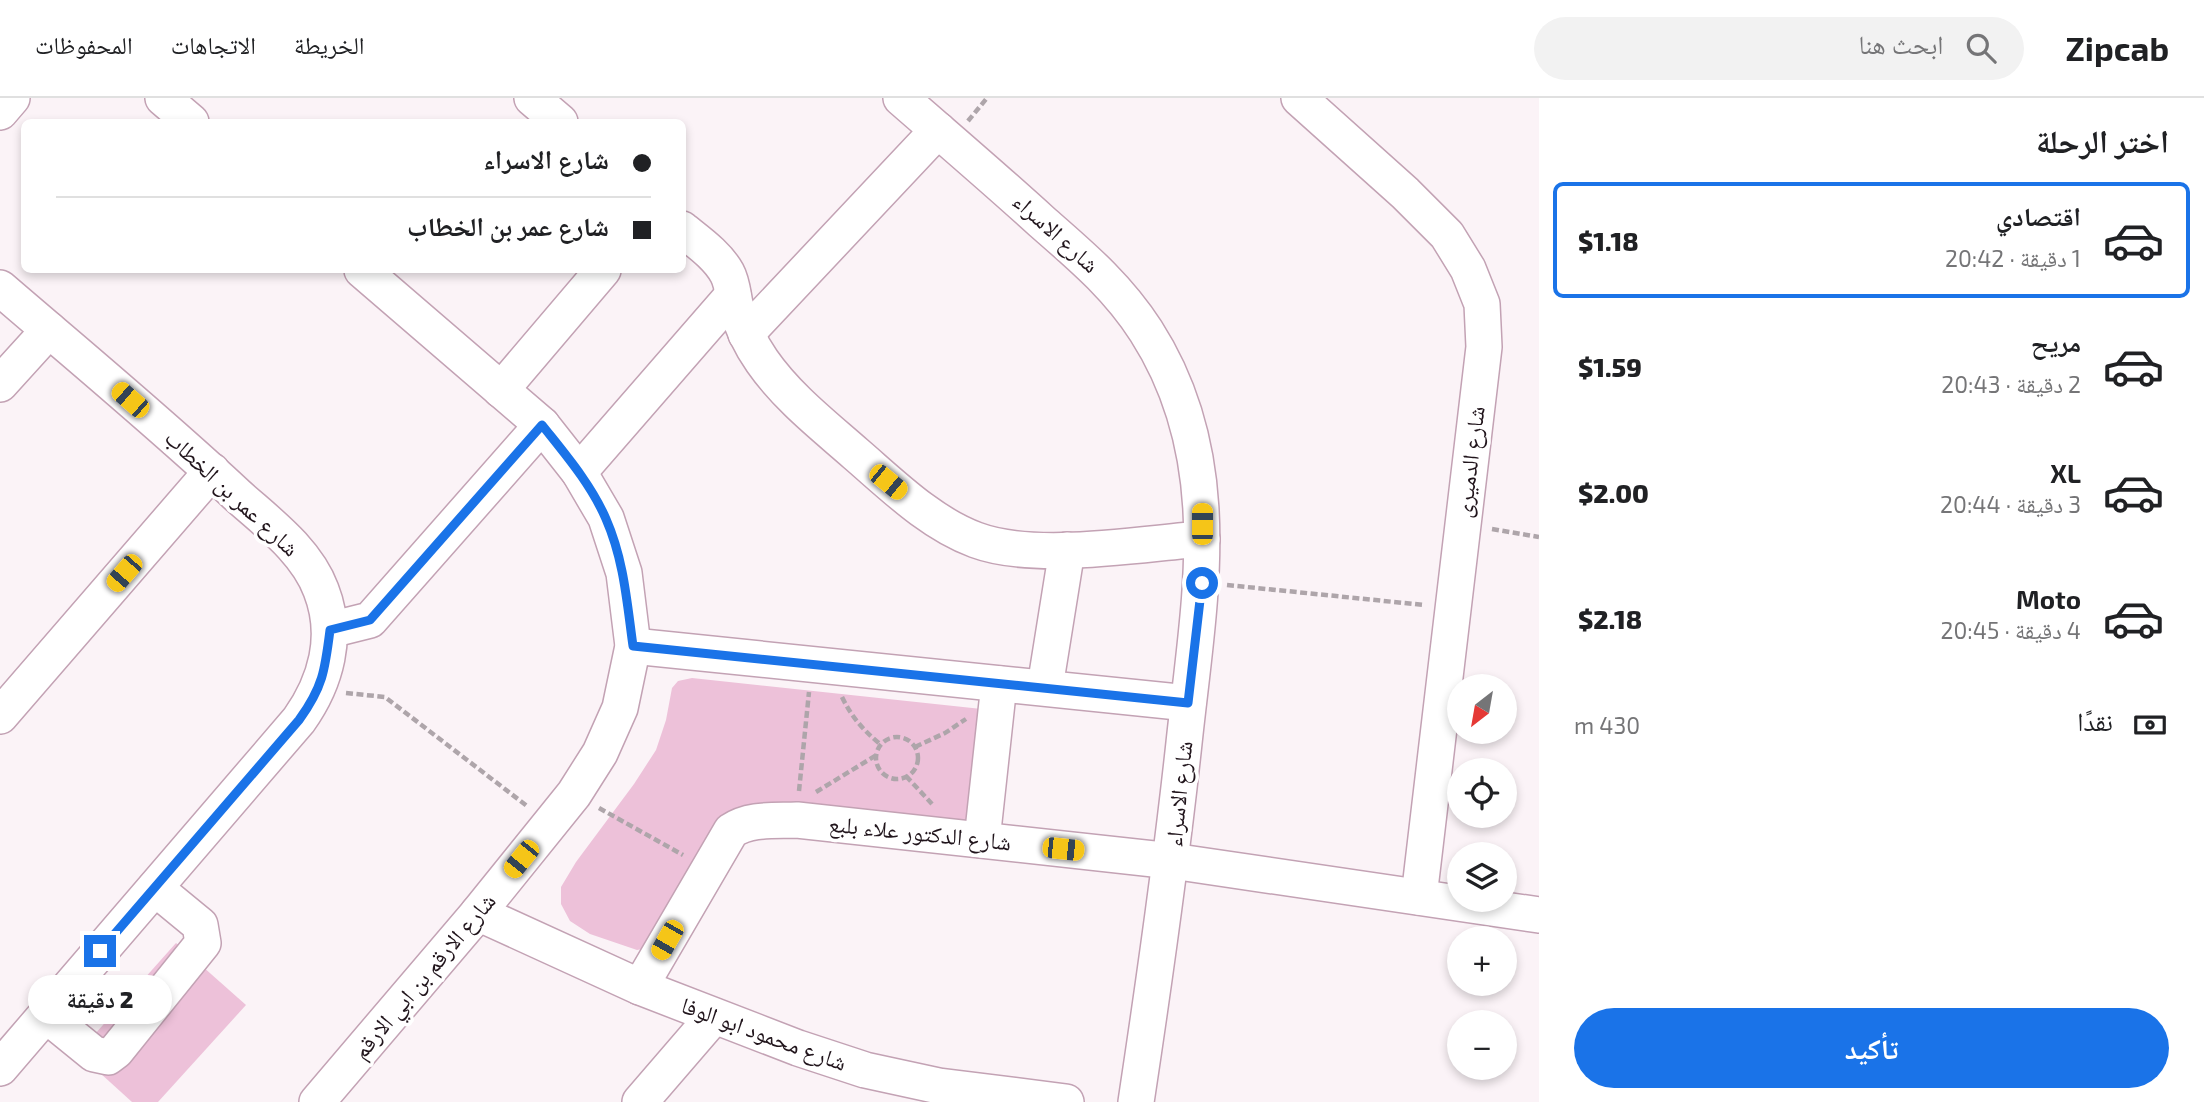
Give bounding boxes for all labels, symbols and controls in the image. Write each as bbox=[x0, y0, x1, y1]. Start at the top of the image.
search box bbox=[1534, 17, 2024, 80]
text: ابحث هنا bbox=[1858, 28, 1944, 59]
text: Zipcab bbox=[2066, 28, 2169, 68]
icon: search bbox=[1962, 29, 2000, 67]
text: المحفوظات bbox=[35, 30, 133, 59]
text: الاتجاهات bbox=[171, 30, 256, 59]
text: الخريطة bbox=[294, 30, 365, 59]
text: اختر الرحلة bbox=[2036, 121, 2169, 159]
text: شارع الاسراء bbox=[483, 143, 609, 174]
street label: شارع الاسراء bbox=[1007, 186, 1105, 280]
text: اقتصادي bbox=[1996, 200, 2081, 231]
icon: car bbox=[2102, 209, 2165, 272]
text: شارع عمر بن الخطاب bbox=[407, 210, 609, 241]
text: $1.18 bbox=[1578, 225, 1639, 256]
text: 1 دقيقة · 20:42 bbox=[1945, 244, 2081, 272]
text: مريح bbox=[2031, 326, 2081, 357]
icon: car bbox=[2102, 335, 2165, 398]
text: $1.59 bbox=[1578, 351, 1642, 382]
text: 2 دقيقة · 20:43 bbox=[1941, 370, 2081, 398]
car bbox=[108, 378, 153, 422]
street label: شارع الدميرى bbox=[1448, 404, 1492, 520]
street label: شارع عمر بن الخطاب bbox=[159, 423, 305, 563]
text: XL bbox=[2050, 457, 2081, 488]
car bbox=[866, 461, 911, 503]
icon: car bbox=[2102, 461, 2165, 524]
text: $2.00 bbox=[1578, 477, 1649, 508]
text: 3 دقيقة · 20:44 bbox=[1940, 490, 2081, 518]
car bbox=[1192, 503, 1213, 545]
car bbox=[103, 550, 146, 596]
route start bbox=[1186, 567, 1218, 599]
text: Moto bbox=[2016, 583, 2081, 614]
icon: car bbox=[2102, 587, 2165, 650]
text: $2.18 bbox=[1578, 603, 1642, 634]
text: 4 دقيقة · 20:45 bbox=[1941, 616, 2081, 644]
north arrow bbox=[1447, 674, 1517, 744]
map controls bbox=[1447, 674, 1517, 1080]
text: نقدًا bbox=[2077, 705, 2113, 736]
icon: cash bbox=[2131, 706, 2169, 744]
text: 430 m bbox=[1574, 711, 1640, 739]
street label: شارع الاسراء bbox=[1159, 740, 1199, 848]
button: locate bbox=[1447, 758, 1517, 828]
street label: شارع الدكتور علاء بلبع bbox=[827, 809, 1013, 857]
car bbox=[500, 836, 543, 882]
car bbox=[1042, 836, 1085, 862]
button: layers bbox=[1447, 842, 1517, 912]
street label: شارع الارقم بن ابي الارقم bbox=[346, 887, 505, 1068]
car bbox=[648, 917, 687, 963]
button: + bbox=[1447, 926, 1517, 996]
route end bbox=[84, 935, 116, 967]
callout: 2 دقيقة bbox=[28, 976, 172, 1024]
text: 2 دقيقة bbox=[67, 985, 133, 1013]
street label: شارع محمود ابو الوفا bbox=[677, 990, 851, 1078]
button: تأكيد bbox=[1574, 1008, 2169, 1088]
button: − bbox=[1447, 1010, 1517, 1080]

